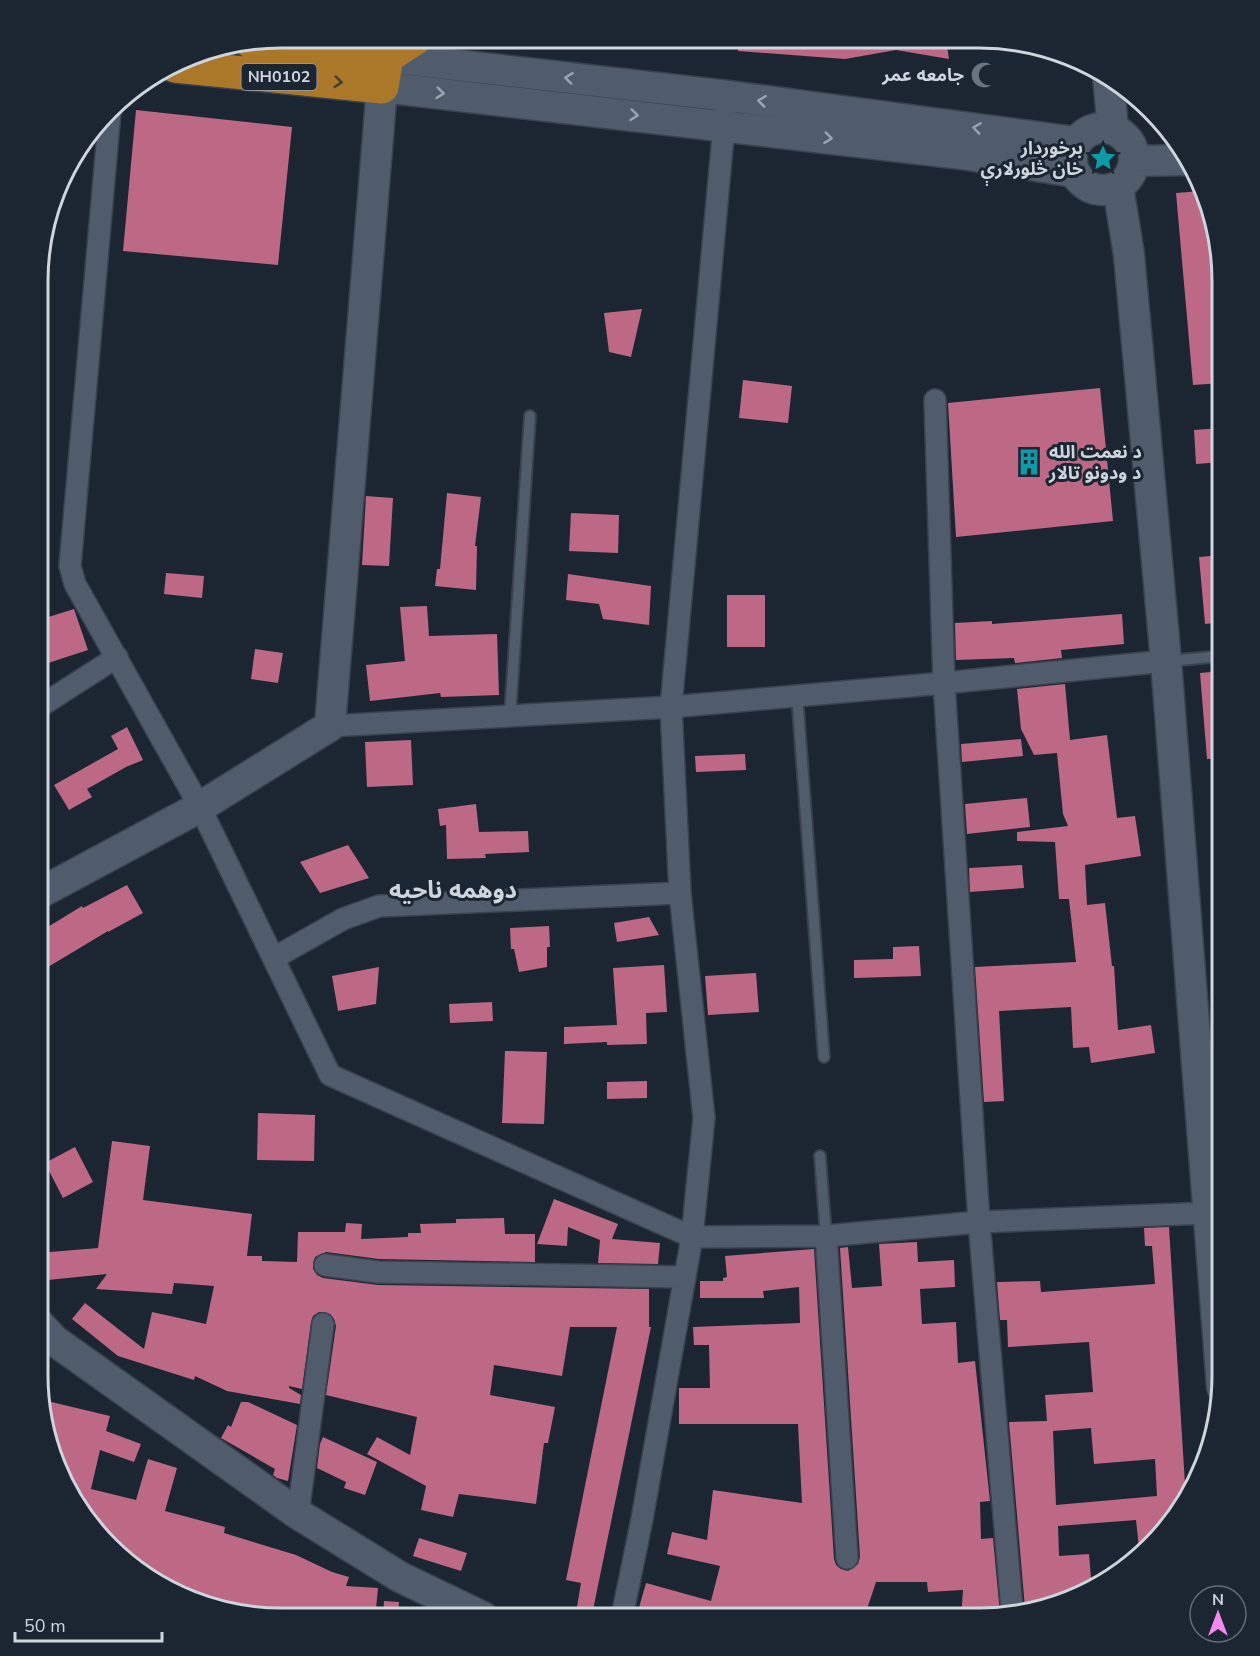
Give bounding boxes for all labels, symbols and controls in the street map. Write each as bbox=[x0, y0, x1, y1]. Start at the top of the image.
mosque icon: جامعه عمر bbox=[969, 60, 999, 90]
place label: جامعه عمر bbox=[881, 63, 964, 87]
road number: NH0102 bbox=[242, 64, 316, 90]
one-way arrow bbox=[564, 72, 573, 85]
one-way arrow bbox=[333, 75, 342, 88]
one-way arrow bbox=[436, 86, 445, 99]
one-way arrow bbox=[758, 95, 767, 107]
one-way arrow bbox=[630, 108, 639, 121]
one-way arrow bbox=[972, 122, 981, 134]
one-way arrow bbox=[823, 131, 832, 143]
place label: برخوردار خان څلورلارې bbox=[980, 136, 1083, 186]
place icon: برخوردار خان څلورلارې bbox=[1088, 143, 1118, 173]
place label: د نعمت الله د ودونو تالار bbox=[1048, 440, 1142, 485]
building icon: د نعمت الله د ودونو تالار bbox=[1014, 447, 1044, 477]
district label: دوهمه ناحیه bbox=[389, 874, 517, 906]
north arrow bbox=[1188, 1584, 1248, 1644]
text: N bbox=[1212, 1589, 1224, 1611]
scale bar bbox=[15, 1605, 162, 1643]
text: 50 m bbox=[24, 1614, 66, 1638]

